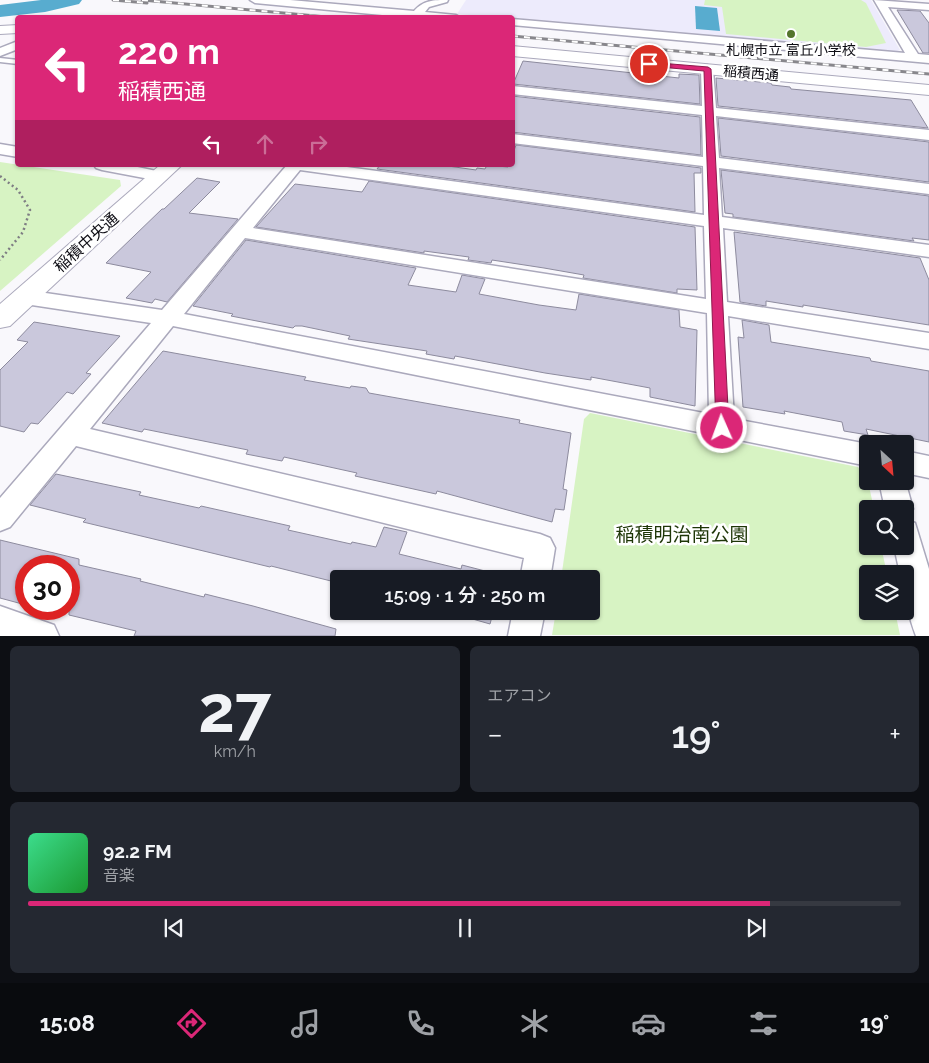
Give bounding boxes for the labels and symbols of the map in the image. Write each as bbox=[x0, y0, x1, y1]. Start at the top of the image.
marker: 札幌市立 富丘小学校 bbox=[785, 28, 797, 40]
place label: 札幌市立 富丘小学校 bbox=[726, 42, 856, 58]
pin bbox=[628, 43, 670, 85]
street label: 稲積西通 bbox=[722, 63, 780, 83]
street label: 稲積中央通 bbox=[50, 209, 122, 276]
position arrow bbox=[695, 401, 747, 453]
north arrow bbox=[859, 435, 914, 490]
park label: 稲積明治南公園 bbox=[615, 523, 749, 545]
speed limit sign: 30 bbox=[15, 555, 80, 620]

